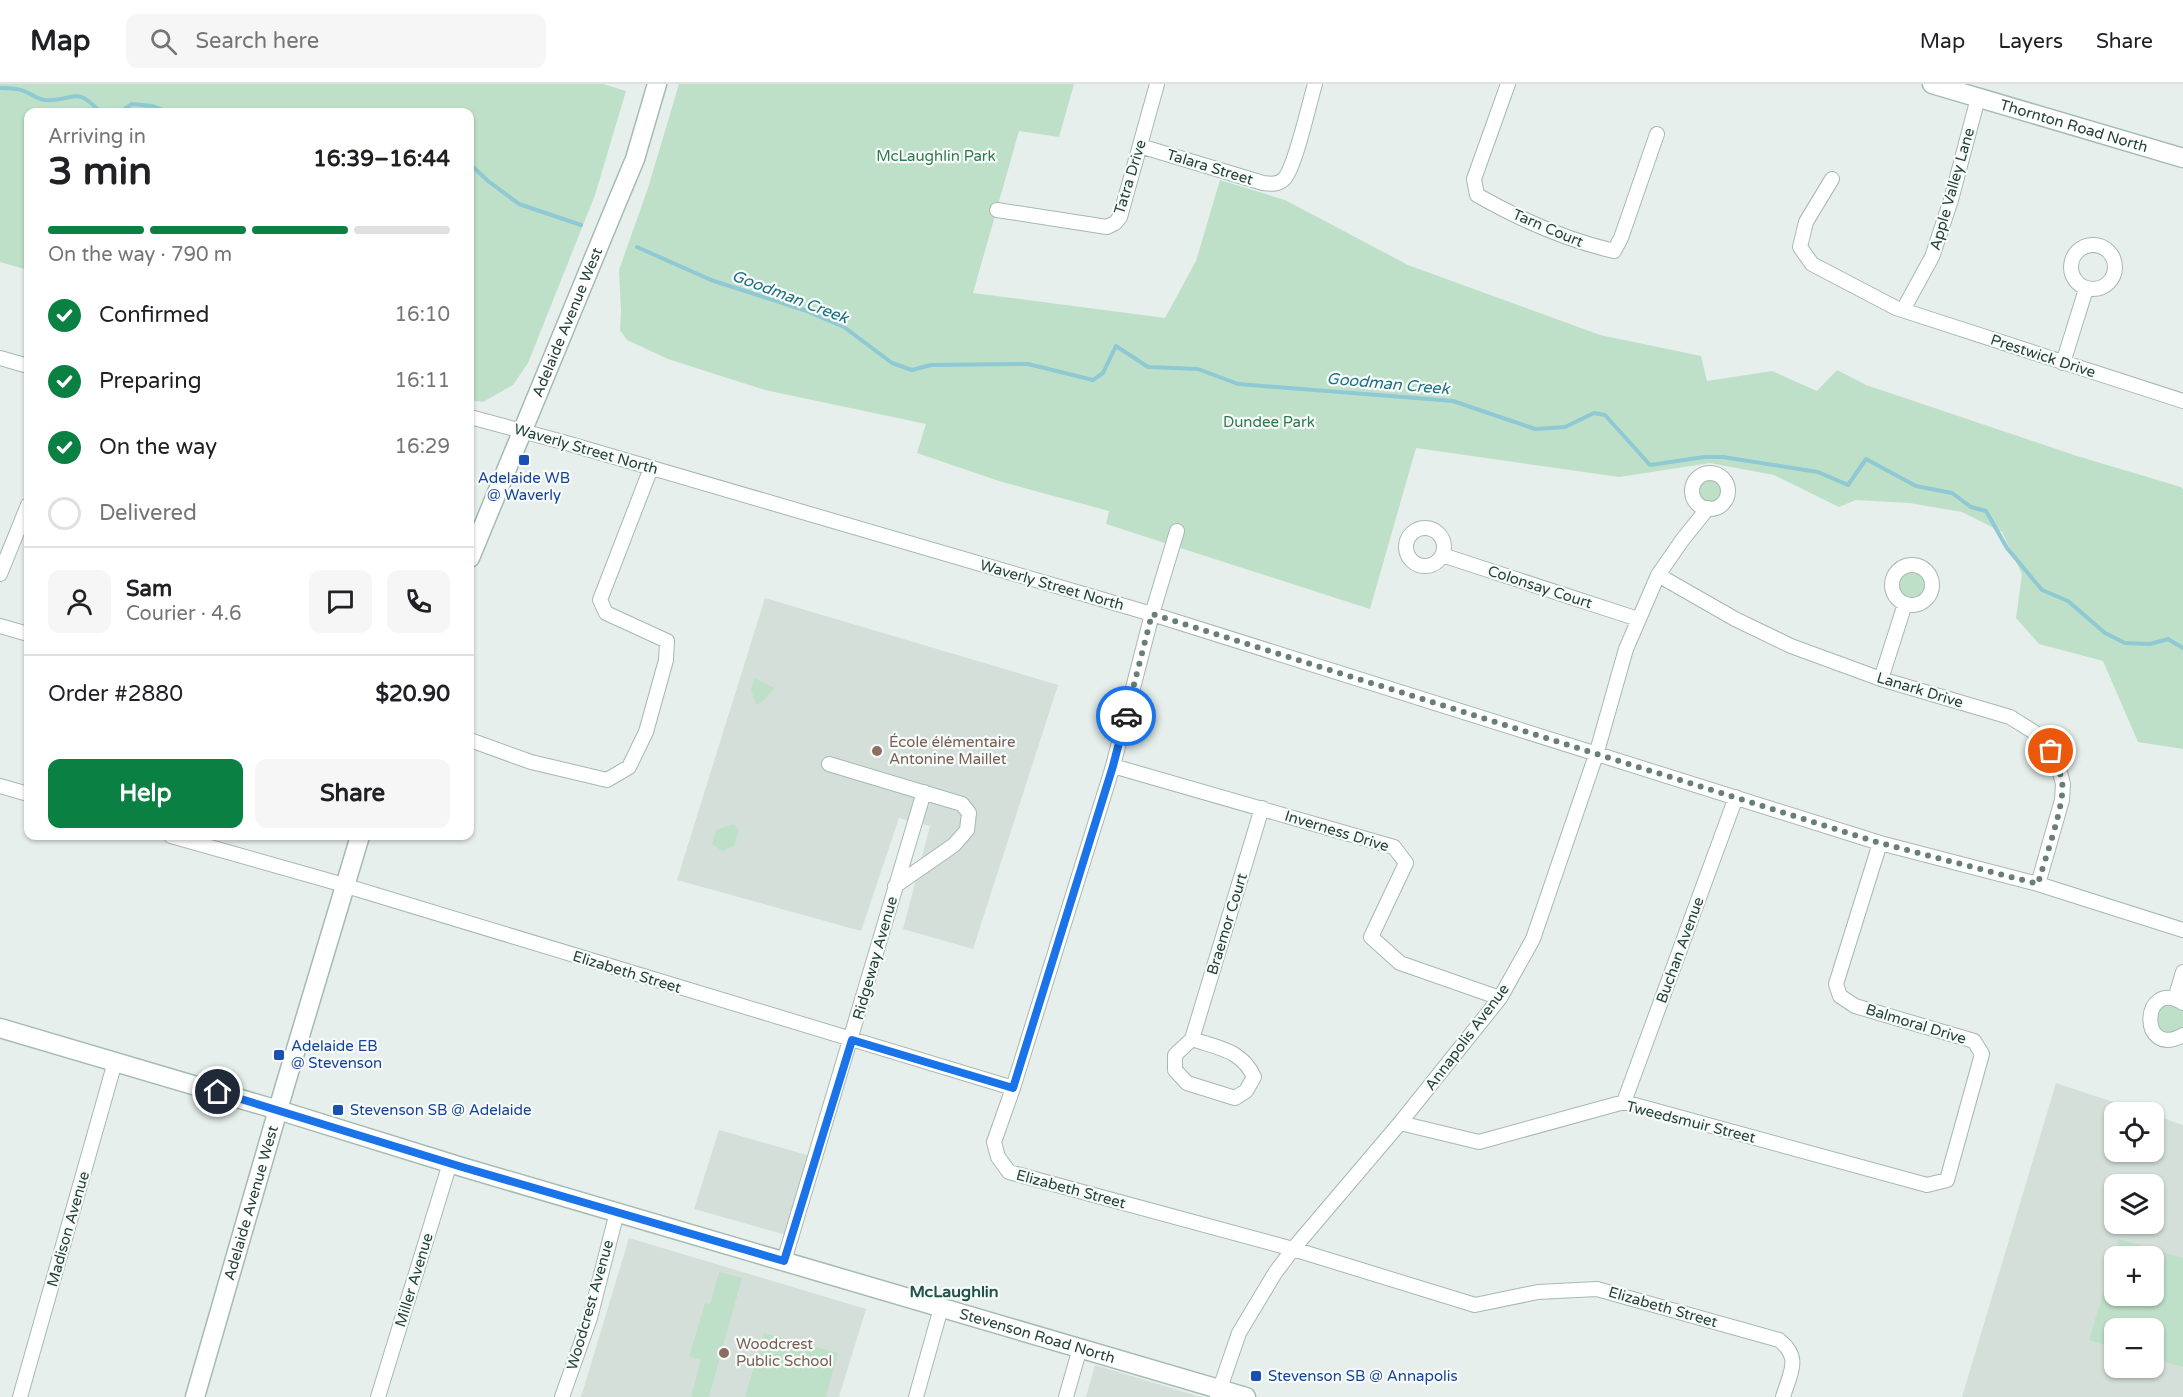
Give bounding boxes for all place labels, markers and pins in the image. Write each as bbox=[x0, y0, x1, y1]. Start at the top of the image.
marker: Adelaide WB @ Waverly bbox=[517, 453, 531, 467]
place label: Adelaide WB @ Waverly bbox=[478, 469, 570, 504]
pin bbox=[2025, 725, 2076, 776]
place label: École élémentaire Antonine Maillet bbox=[889, 733, 1015, 768]
marker: École élémentaire Antonine Maillet bbox=[870, 744, 884, 758]
place label: Adelaide EB @ Stevenson bbox=[291, 1037, 382, 1072]
marker: Adelaide EB @ Stevenson bbox=[272, 1048, 286, 1062]
pin bbox=[192, 1066, 243, 1117]
place label: Stevenson SB @ Adelaide bbox=[350, 1101, 532, 1119]
marker: Stevenson SB @ Adelaide bbox=[331, 1103, 345, 1117]
place label: Woodcrest Public School bbox=[736, 1335, 832, 1370]
marker: Woodcrest Public School bbox=[717, 1346, 731, 1360]
place label: Stevenson SB @ Annapolis bbox=[1268, 1367, 1458, 1385]
marker: Stevenson SB @ Annapolis bbox=[1249, 1369, 1263, 1383]

